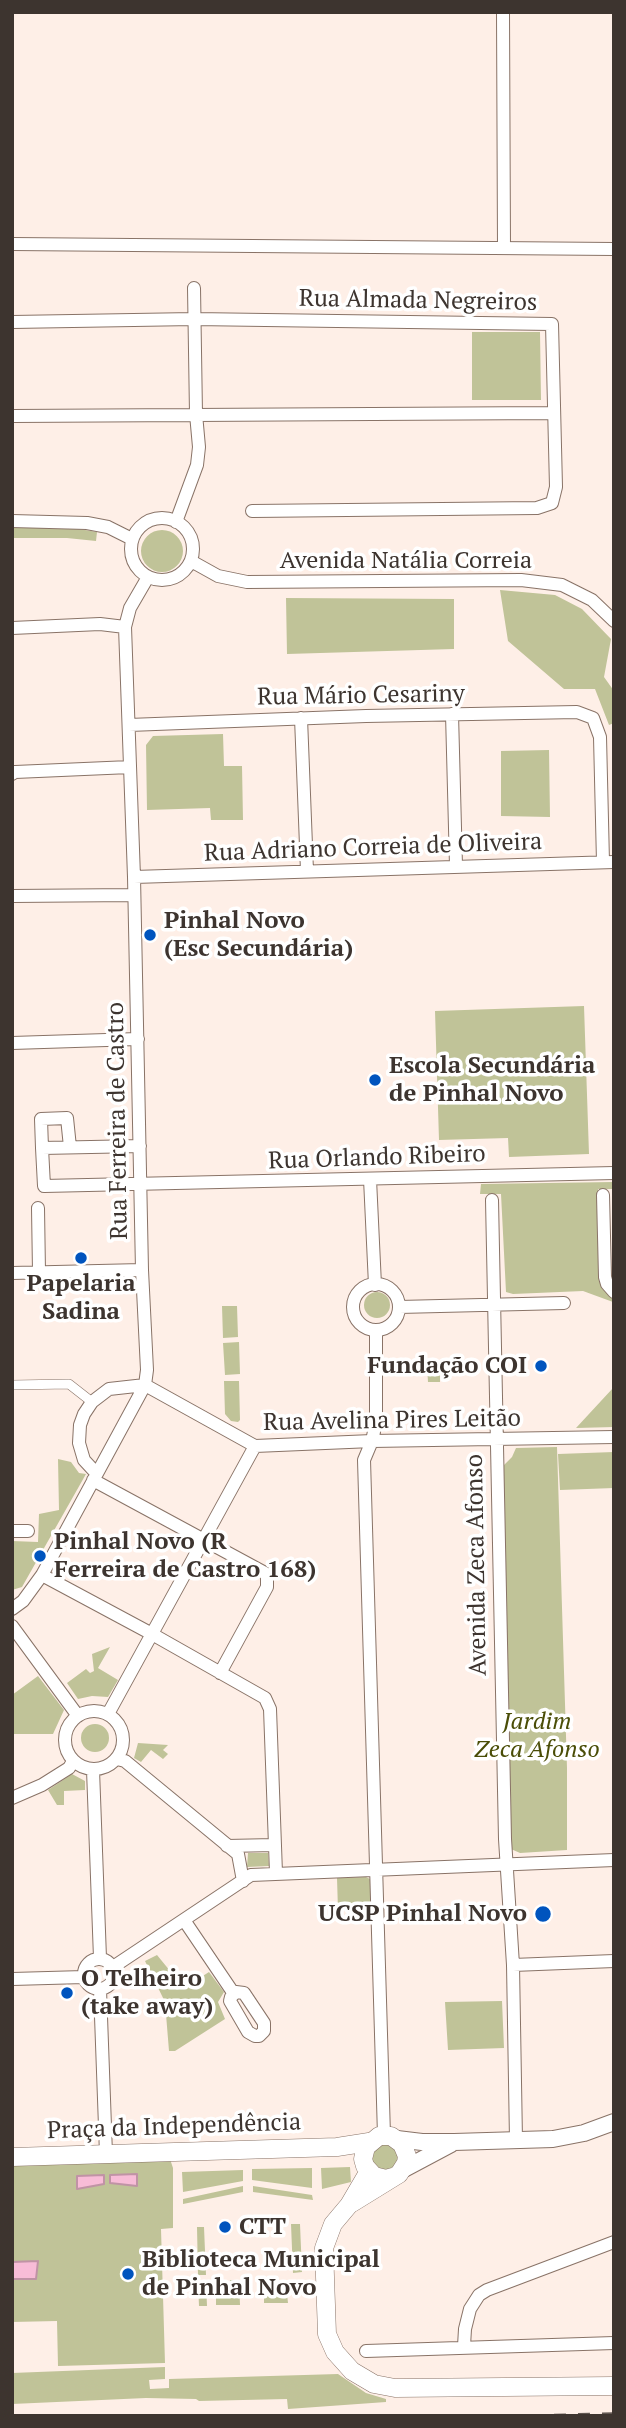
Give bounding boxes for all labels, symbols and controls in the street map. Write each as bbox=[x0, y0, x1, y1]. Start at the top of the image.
street label: Rua Almada Negreiros bbox=[299, 285, 537, 317]
street label: Avenida Natália Correia bbox=[280, 547, 532, 575]
street label: Rua Mário Cesariny bbox=[257, 680, 465, 712]
street label: Rua Adriano Correia de Oliveira bbox=[203, 828, 543, 868]
place label: Pinhal Novo (Esc Secundária) bbox=[164, 907, 353, 963]
marker: Pinhal Novo (Esc Secundária) bbox=[142, 927, 158, 943]
street label: Rua Ferreira de Castro bbox=[102, 1002, 134, 1240]
place label: Escola Secundária de Pinhal Novo bbox=[389, 1052, 595, 1108]
marker: Escola Secundária de Pinhal Novo bbox=[367, 1072, 383, 1088]
street label: Rua Orlando Ribeiro bbox=[268, 1140, 486, 1176]
marker: Papelaria Sadina bbox=[73, 1250, 89, 1266]
place label: Papelaria Sadina bbox=[26, 1270, 136, 1326]
place label: Fundação COI bbox=[367, 1352, 527, 1380]
marker: Fundação COI bbox=[533, 1358, 549, 1374]
street label: Rua Avelina Pires Leitão bbox=[263, 1404, 521, 1438]
street label: Avenida Zeca Afonso bbox=[461, 1454, 493, 1676]
place label: Pinhal Novo (R Ferreira de Castro 168) bbox=[54, 1528, 316, 1584]
marker: Pinhal Novo (R Ferreira de Castro 168) bbox=[32, 1548, 48, 1564]
park label: Jardim Zeca Afonso bbox=[474, 1708, 600, 1764]
place label: UCSP Pinhal Novo bbox=[318, 1900, 527, 1928]
marker: UCSP Pinhal Novo bbox=[533, 1904, 553, 1924]
place label: O Telheiro (take away) bbox=[81, 1965, 213, 2021]
marker: O Telheiro (take away) bbox=[59, 1985, 75, 2001]
street label: Praça da Independência bbox=[46, 2108, 302, 2146]
place label: CTT bbox=[239, 2213, 286, 2241]
marker: CTT bbox=[217, 2219, 233, 2235]
place label: Biblioteca Municipal de Pinhal Novo bbox=[142, 2246, 380, 2302]
marker: Biblioteca Municipal de Pinhal Novo bbox=[120, 2266, 136, 2282]

